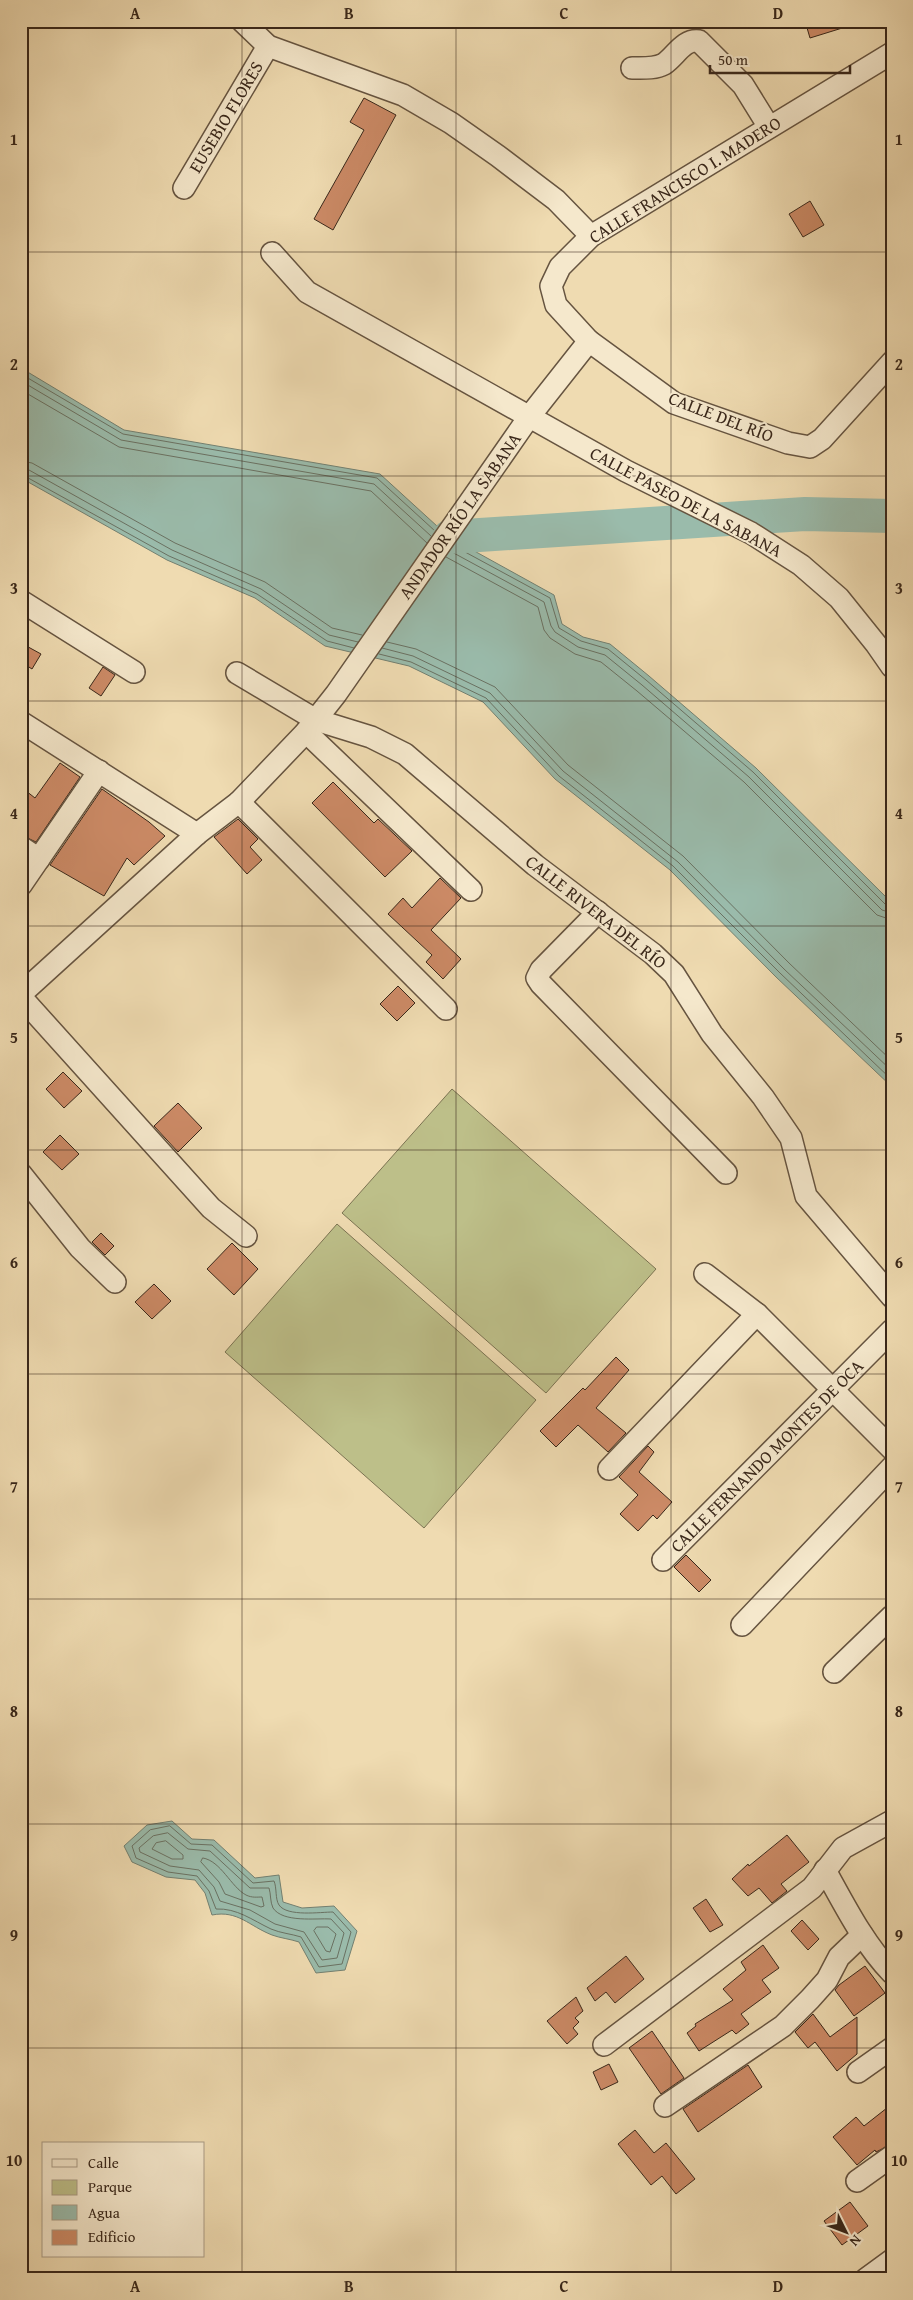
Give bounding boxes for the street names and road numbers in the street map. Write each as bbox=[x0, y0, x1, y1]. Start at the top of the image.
street label: EUSEBIO FLORES bbox=[181, 56, 270, 178]
street label: CALLE FRANCISCO I. MADERO bbox=[583, 109, 786, 250]
street label: CALLE DEL RÍO bbox=[665, 384, 778, 449]
street label: ANDADOR RÍO LA SABANA bbox=[392, 427, 528, 605]
street label: CALLE PASEO DE LA SABANA bbox=[585, 439, 787, 564]
street label: CALLE RIVERA DEL RÍO bbox=[520, 848, 673, 975]
street label: CALLE FERNANDO MONTES DE OCA bbox=[664, 1353, 870, 1558]

